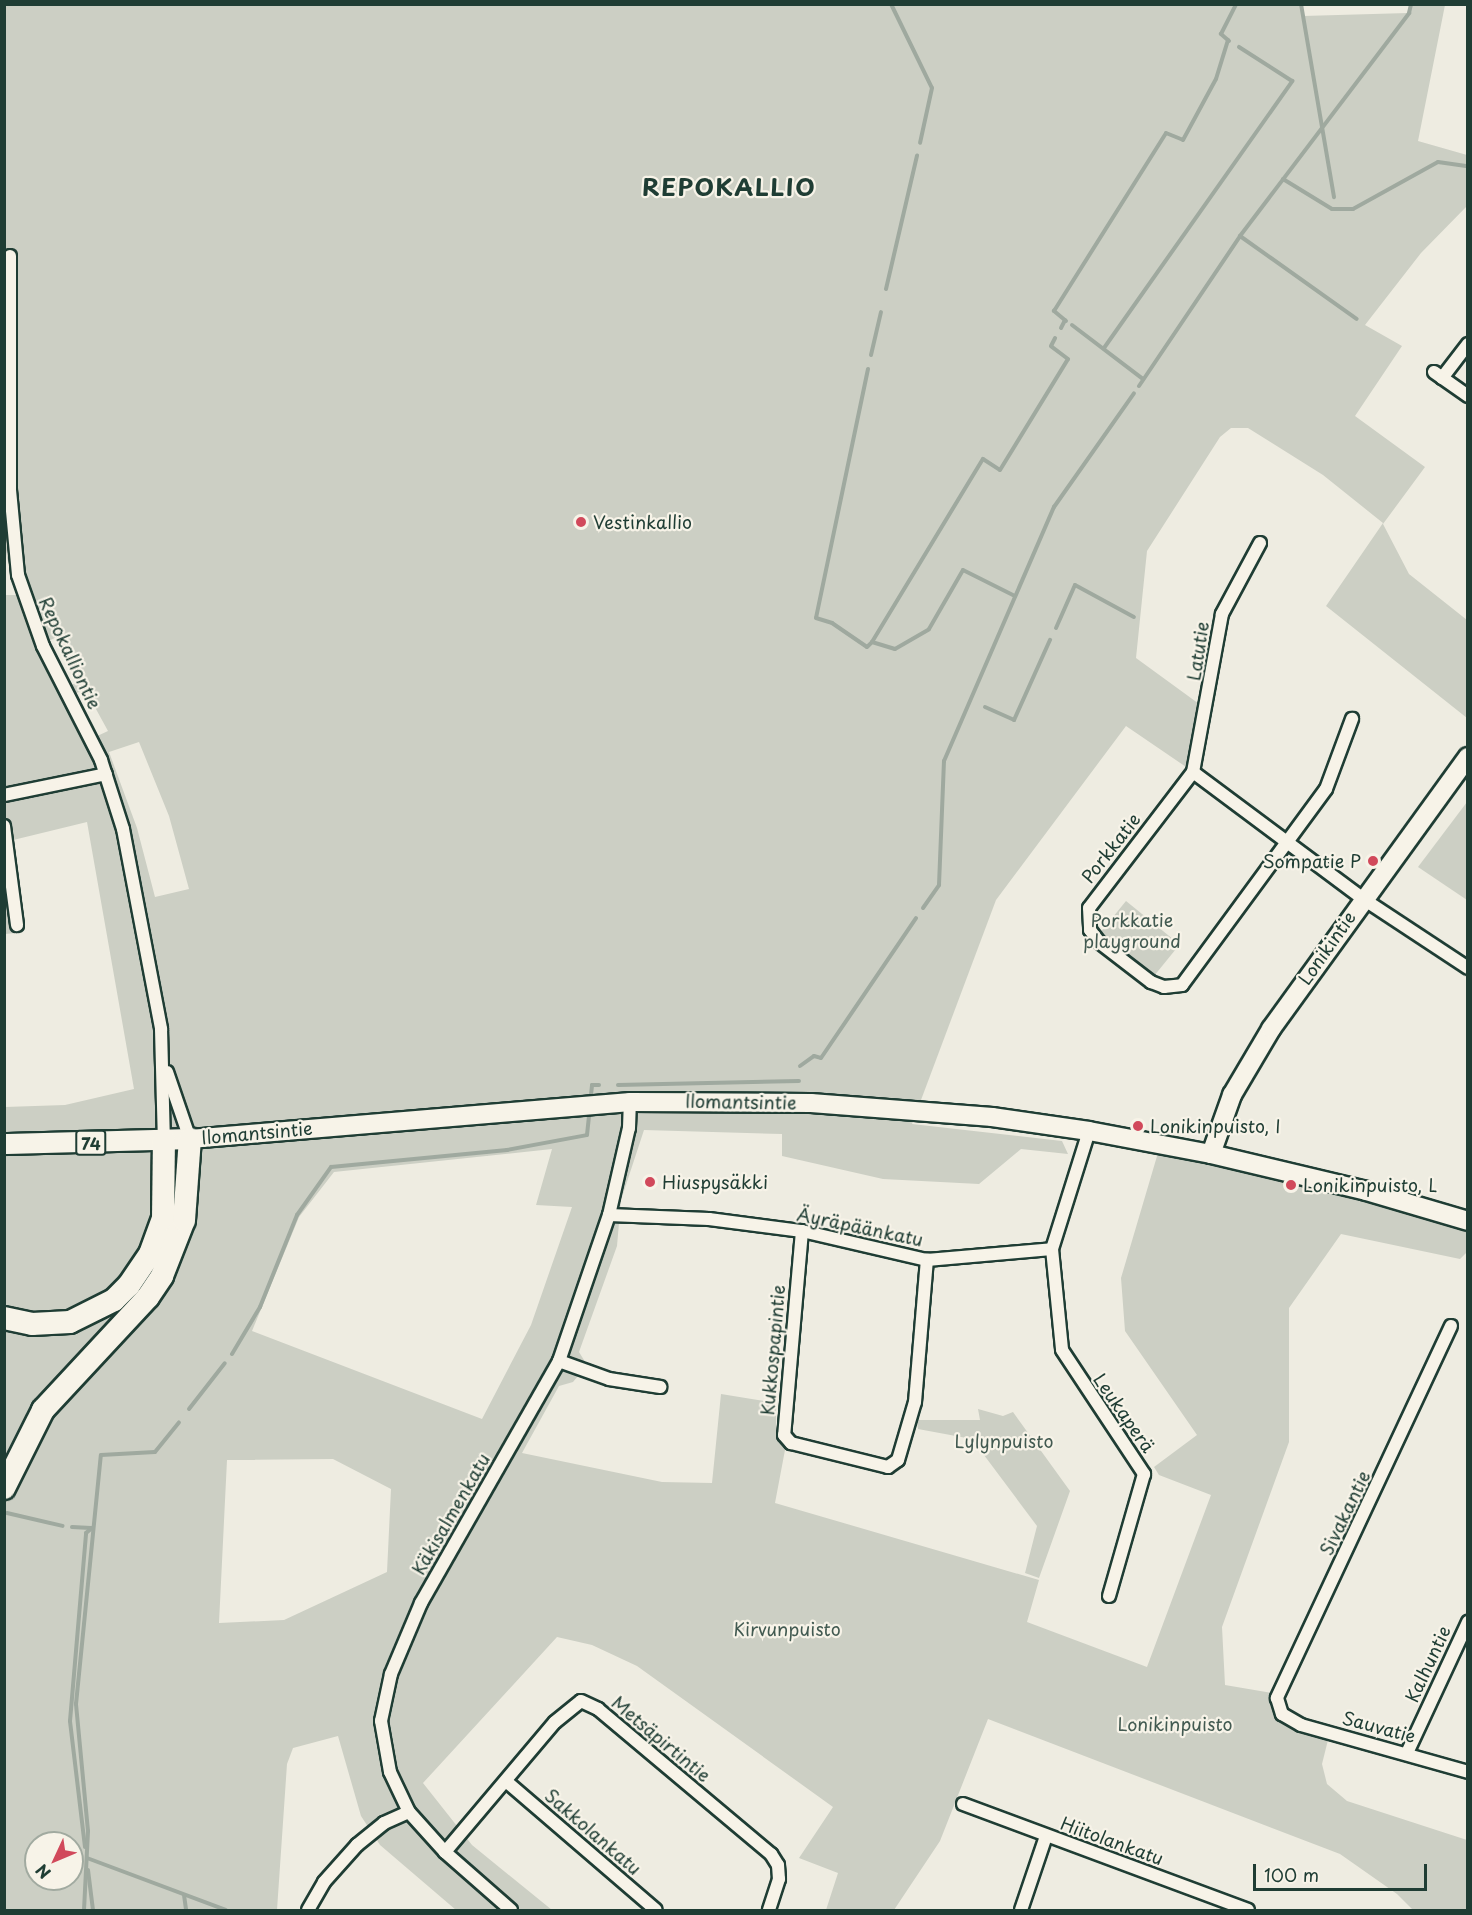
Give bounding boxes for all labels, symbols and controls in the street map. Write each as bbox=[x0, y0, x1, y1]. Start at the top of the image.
district label: REPOKALLIO bbox=[644, 173, 814, 201]
place label: Vestinkallio bbox=[593, 511, 692, 533]
marker: Vestinkallio bbox=[574, 515, 588, 529]
street label: Repokalliontie bbox=[35, 593, 105, 713]
street label: Latutie bbox=[1183, 620, 1213, 682]
street label: Porkkatie bbox=[1077, 809, 1145, 887]
place label: Sompatie P bbox=[1262, 850, 1361, 872]
marker: Sompatie P bbox=[1366, 854, 1380, 868]
street label: Lonikintie bbox=[1294, 907, 1360, 989]
park label: Porkkatie playground bbox=[1083, 910, 1181, 952]
street label: Ilomantsintie bbox=[685, 1090, 797, 1114]
place label: Lonikinpuisto, I bbox=[1150, 1115, 1281, 1137]
street label: Ilomantsintie bbox=[201, 1117, 313, 1149]
marker: Lonikinpuisto, I bbox=[1131, 1119, 1145, 1133]
road number: 74 bbox=[74, 1130, 107, 1156]
place label: Hiuspysäkki bbox=[662, 1171, 768, 1193]
place label: Lonikinpuisto, L bbox=[1303, 1174, 1439, 1196]
marker: Hiuspysäkki bbox=[643, 1175, 657, 1189]
marker: Lonikinpuisto, L bbox=[1284, 1178, 1298, 1192]
street label: Äyräpäänkatu bbox=[795, 1203, 925, 1251]
street label: Kukkospapintie bbox=[757, 1284, 789, 1416]
street label: Leukaperä bbox=[1089, 1369, 1159, 1457]
park label: Lylynpuisto bbox=[955, 1430, 1053, 1452]
street label: Käkisalmenkatu bbox=[408, 1450, 494, 1578]
street label: Sivakantie bbox=[1315, 1467, 1375, 1559]
park label: Kirvunpuisto bbox=[733, 1618, 841, 1640]
street label: Kalhuntie bbox=[1401, 1622, 1455, 1706]
street label: Metsäpirtintie bbox=[607, 1691, 715, 1787]
street label: Sauvatie bbox=[1340, 1707, 1418, 1747]
park label: Lonikinpuisto bbox=[1117, 1713, 1233, 1735]
street label: Sakkolankatu bbox=[541, 1784, 645, 1880]
street label: Hiitolankatu bbox=[1058, 1812, 1166, 1870]
north arrow bbox=[24, 1831, 84, 1891]
scale bar bbox=[1256, 1852, 1430, 1890]
text: N bbox=[29, 1859, 56, 1885]
text: 100 m bbox=[1264, 1861, 1319, 1888]

